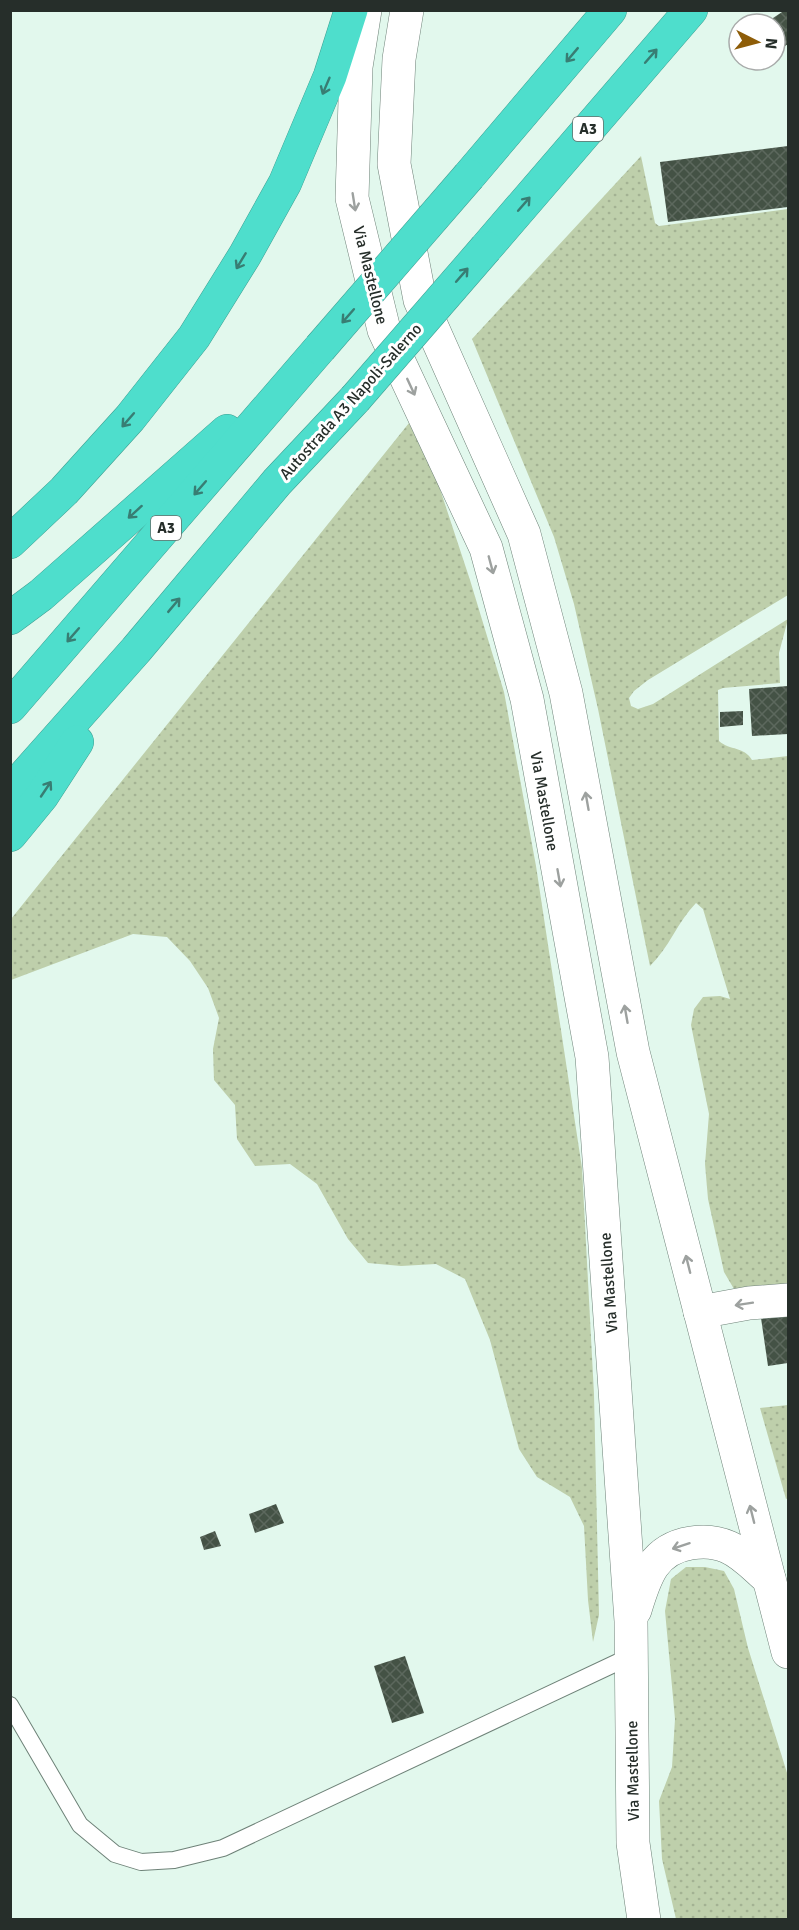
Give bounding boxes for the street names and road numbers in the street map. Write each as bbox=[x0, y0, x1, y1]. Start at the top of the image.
road number: A3 bbox=[573, 117, 603, 141]
street label: Via Mastellone bbox=[348, 224, 392, 327]
street label: Autostrada A3 Napoli-Salerno bbox=[275, 319, 426, 484]
road number: A3 bbox=[151, 516, 181, 540]
street label: Via Mastellone bbox=[525, 750, 563, 853]
street label: Via Mastellone bbox=[596, 1232, 622, 1334]
street label: Via Mastellone bbox=[622, 1720, 644, 1822]

